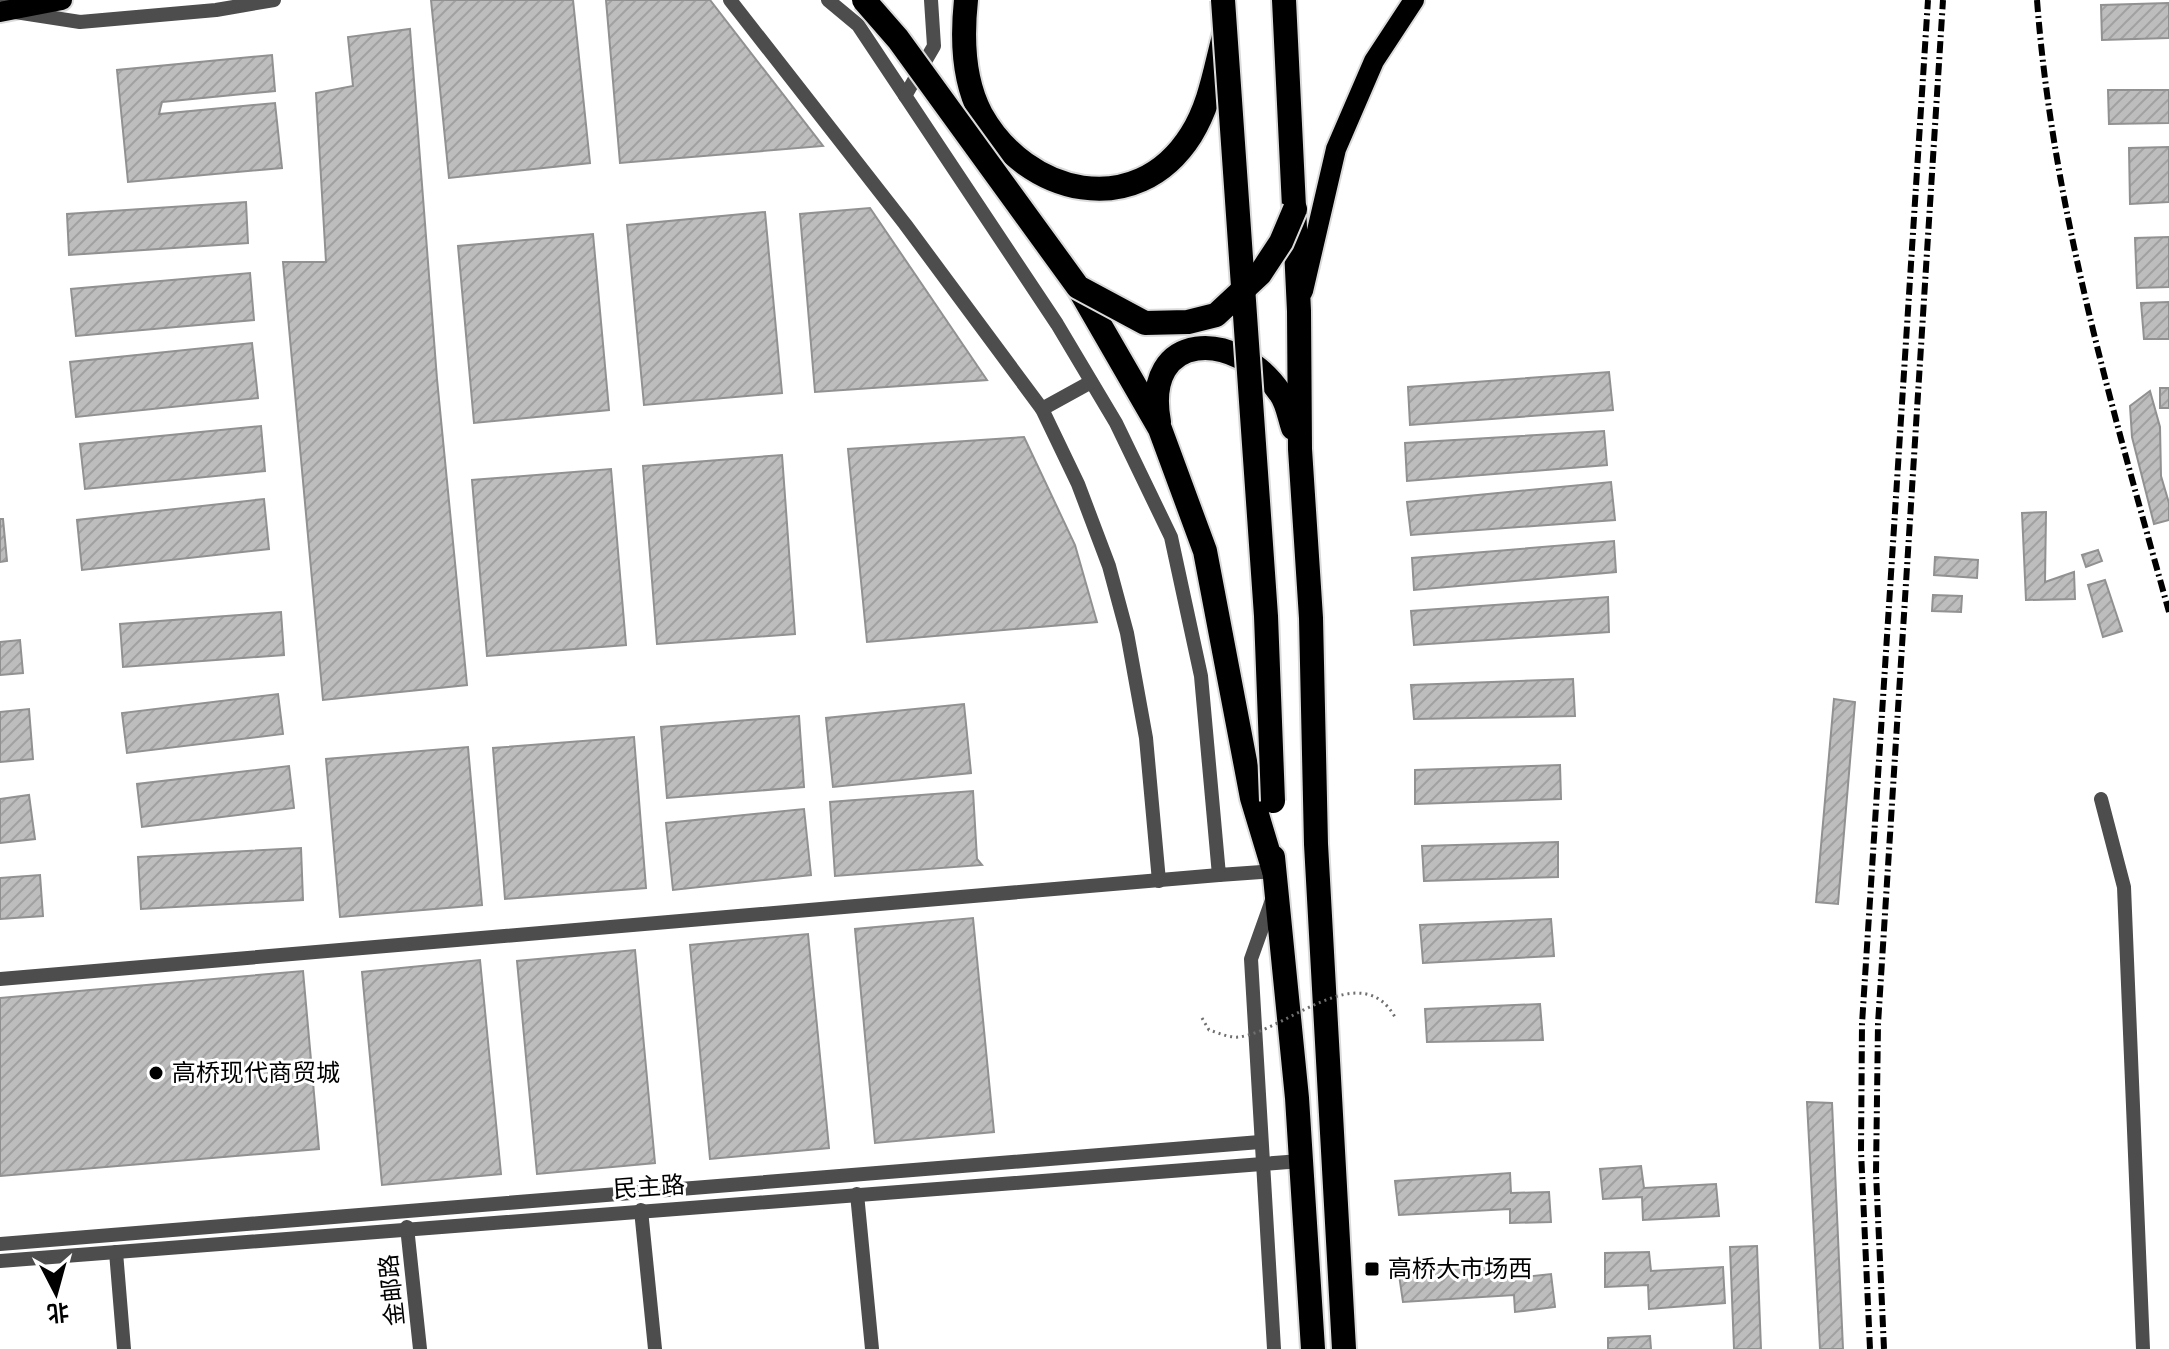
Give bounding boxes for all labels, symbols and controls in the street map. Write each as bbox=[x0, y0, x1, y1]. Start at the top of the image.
place label: 高桥现代商贸城 bbox=[172, 1059, 340, 1086]
marker: 高桥现代商贸城 bbox=[147, 1064, 165, 1082]
street label: 民主路 bbox=[612, 1171, 686, 1202]
north arrow bbox=[16, 1253, 96, 1333]
street label: 金邮路 bbox=[374, 1253, 409, 1327]
place label: 高桥大市场西 bbox=[1388, 1255, 1532, 1282]
marker: 高桥大市场西 bbox=[1363, 1260, 1381, 1278]
text: 北 bbox=[46, 1299, 70, 1326]

